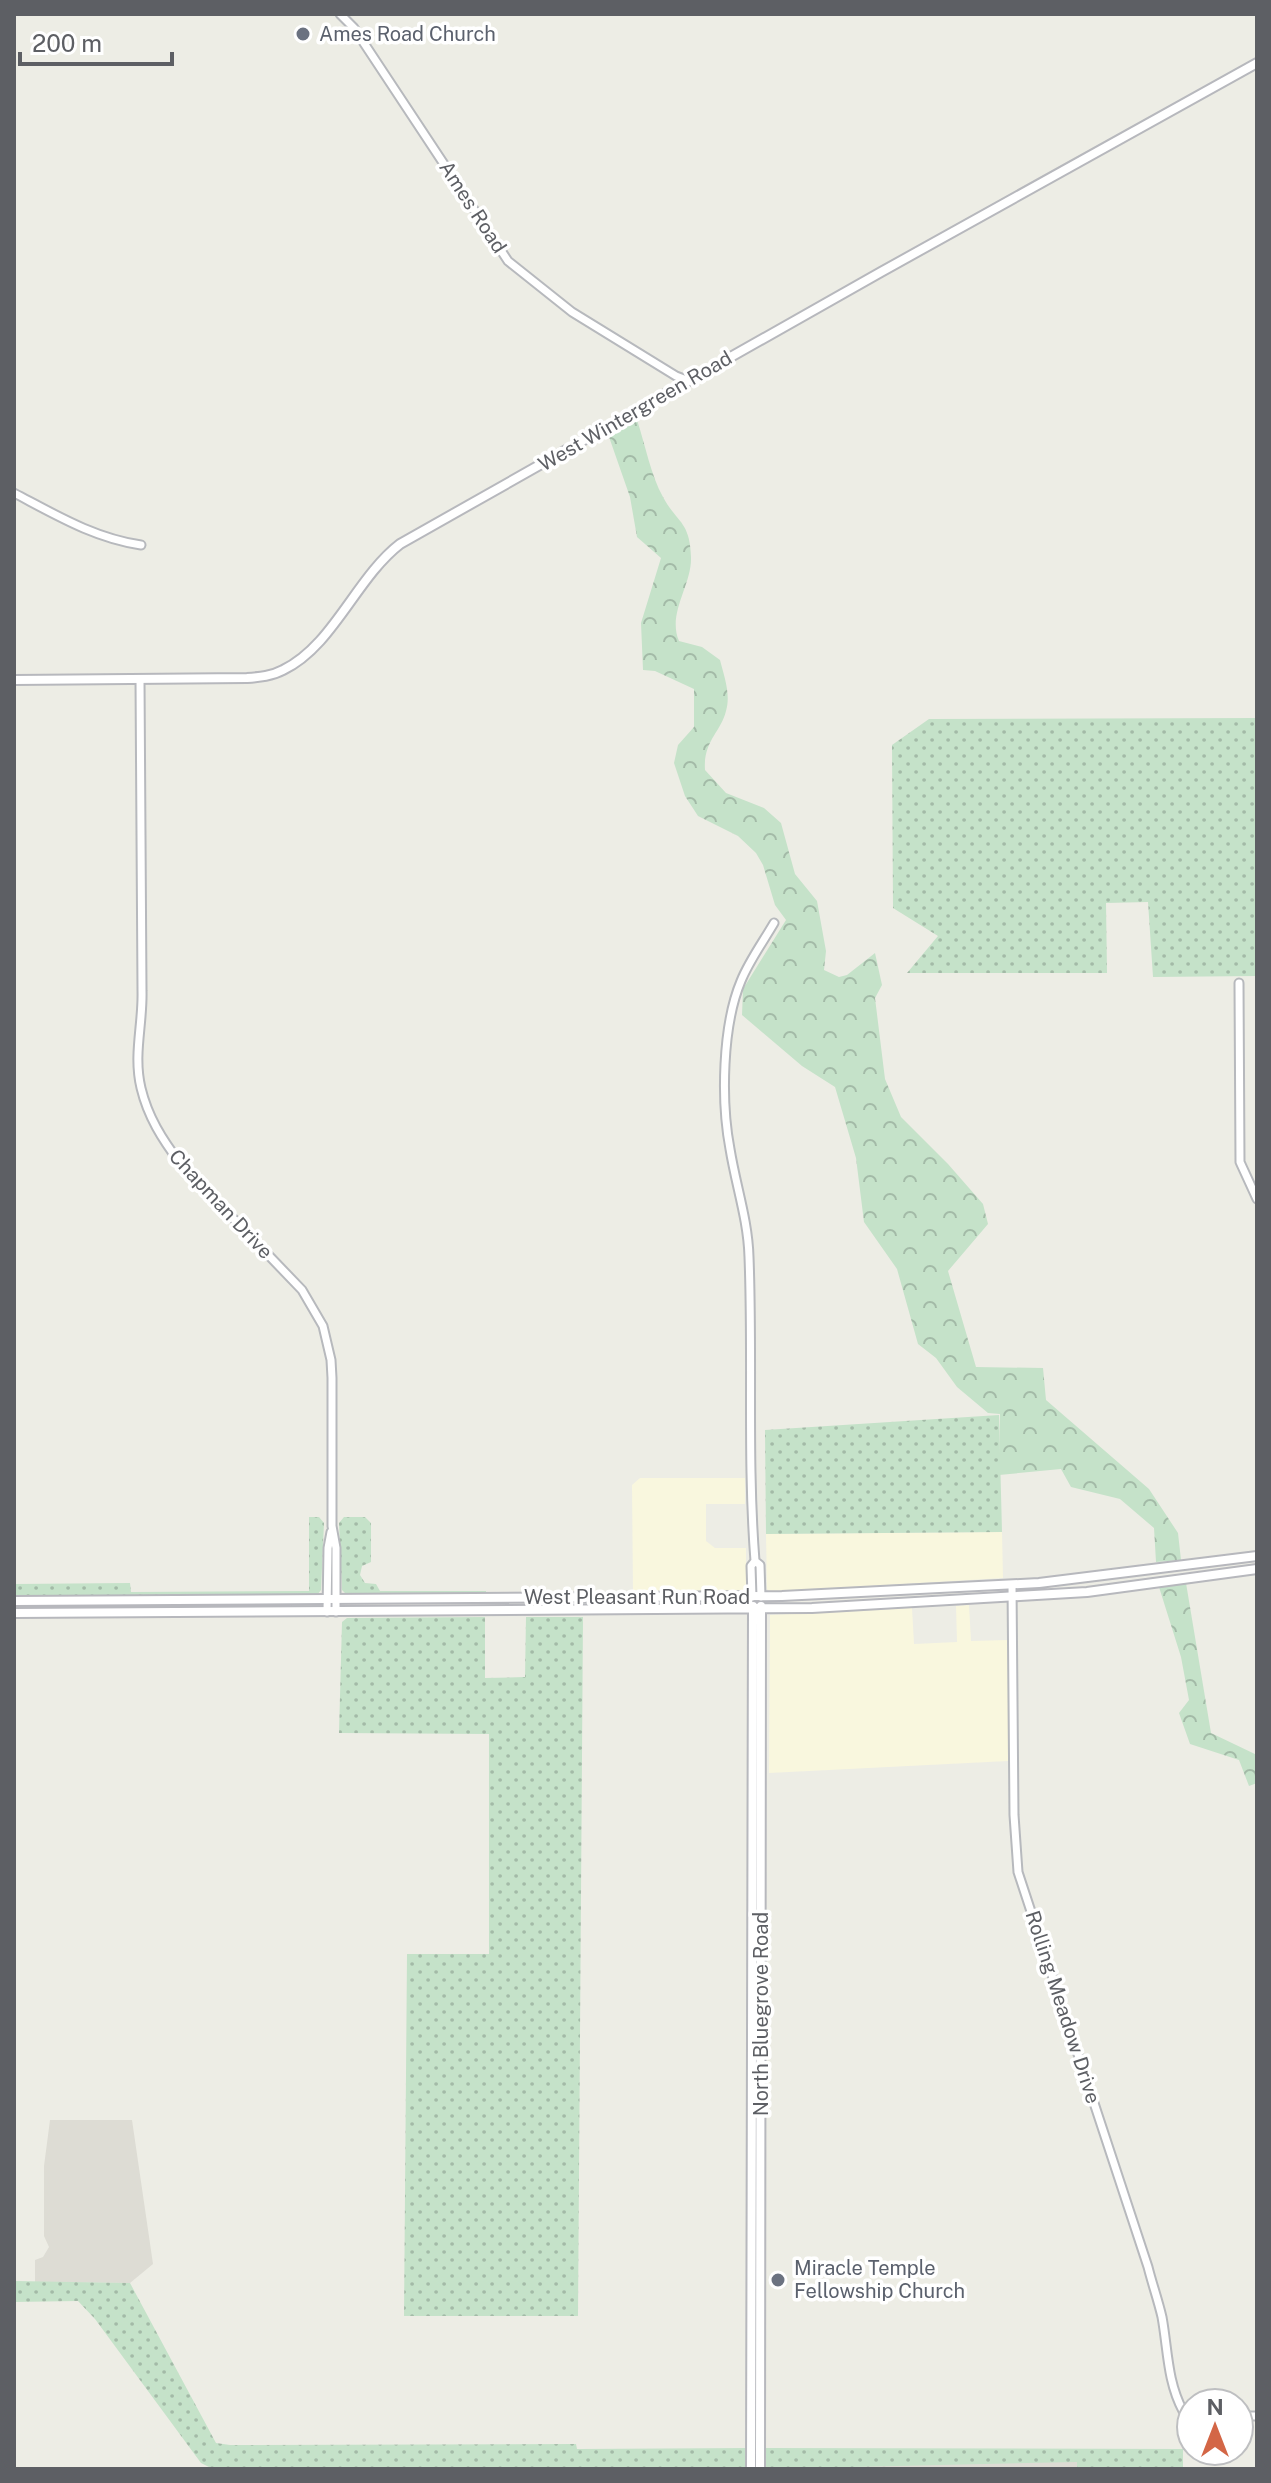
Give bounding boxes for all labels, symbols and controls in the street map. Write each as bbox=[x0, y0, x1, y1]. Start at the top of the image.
scale bar bbox=[20, 16, 172, 66]
place label: Ames Road Church bbox=[319, 22, 496, 46]
marker: Ames Road Church bbox=[294, 25, 312, 43]
text: 200 m bbox=[32, 29, 102, 57]
street label: Ames Road bbox=[434, 156, 512, 258]
street label: West Wintergreen Road bbox=[534, 346, 736, 476]
street label: Chapman Drive bbox=[164, 1144, 278, 1264]
street label: West Pleasant Run Road bbox=[524, 1585, 750, 1609]
street label: Rolling Meadow Drive bbox=[1020, 1908, 1106, 2106]
street label: North Bluegrove Road bbox=[749, 1912, 773, 2116]
place label: Miracle Temple Fellowship Church bbox=[794, 2256, 965, 2303]
marker: Miracle Temple Fellowship Church bbox=[769, 2271, 787, 2289]
north arrow bbox=[1175, 2387, 1255, 2467]
text: N bbox=[1206, 2394, 1224, 2420]

